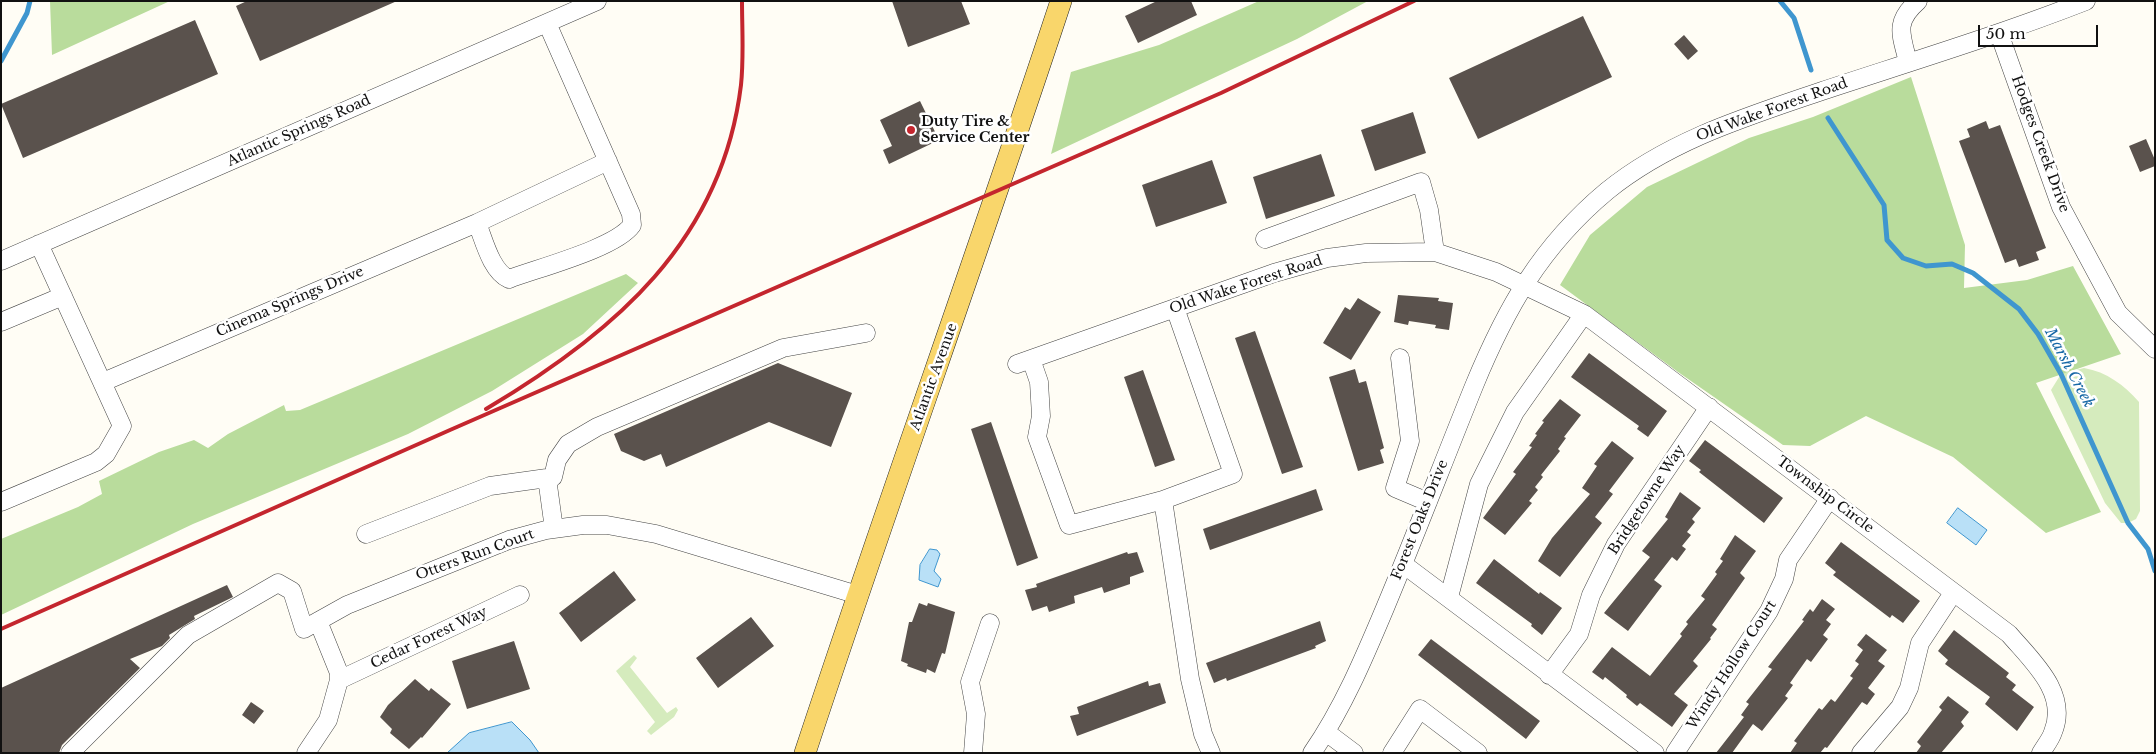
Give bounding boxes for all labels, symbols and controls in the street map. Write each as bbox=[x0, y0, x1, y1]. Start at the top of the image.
scale bar bbox=[1981, 15, 2101, 47]
text: 50 m bbox=[1986, 24, 2026, 43]
street label: Hodges Creek Drive bbox=[2007, 73, 2073, 215]
street label: Old Wake Forest Road bbox=[1694, 75, 1850, 145]
street label: Atlantic Springs Road bbox=[225, 92, 373, 170]
place label: Duty Tire & Service Center bbox=[921, 114, 1029, 146]
marker: Duty Tire & Service Center bbox=[905, 124, 917, 136]
street label: Old Wake Forest Road bbox=[1167, 252, 1325, 318]
street label: Cinema Springs Drive bbox=[214, 263, 366, 341]
street label: Atlantic Avenue bbox=[907, 321, 961, 433]
water label: Marsh Creek bbox=[2040, 325, 2098, 411]
street label: Bridgetowne Way bbox=[1605, 442, 1689, 558]
street label: Township Circle bbox=[1773, 453, 1877, 537]
street label: Forest Oaks Drive bbox=[1388, 457, 1452, 583]
street label: Otters Run Court bbox=[414, 526, 536, 584]
street label: Windy Hollow Court bbox=[1684, 597, 1780, 733]
street label: Cedar Forest Way bbox=[368, 604, 490, 672]

